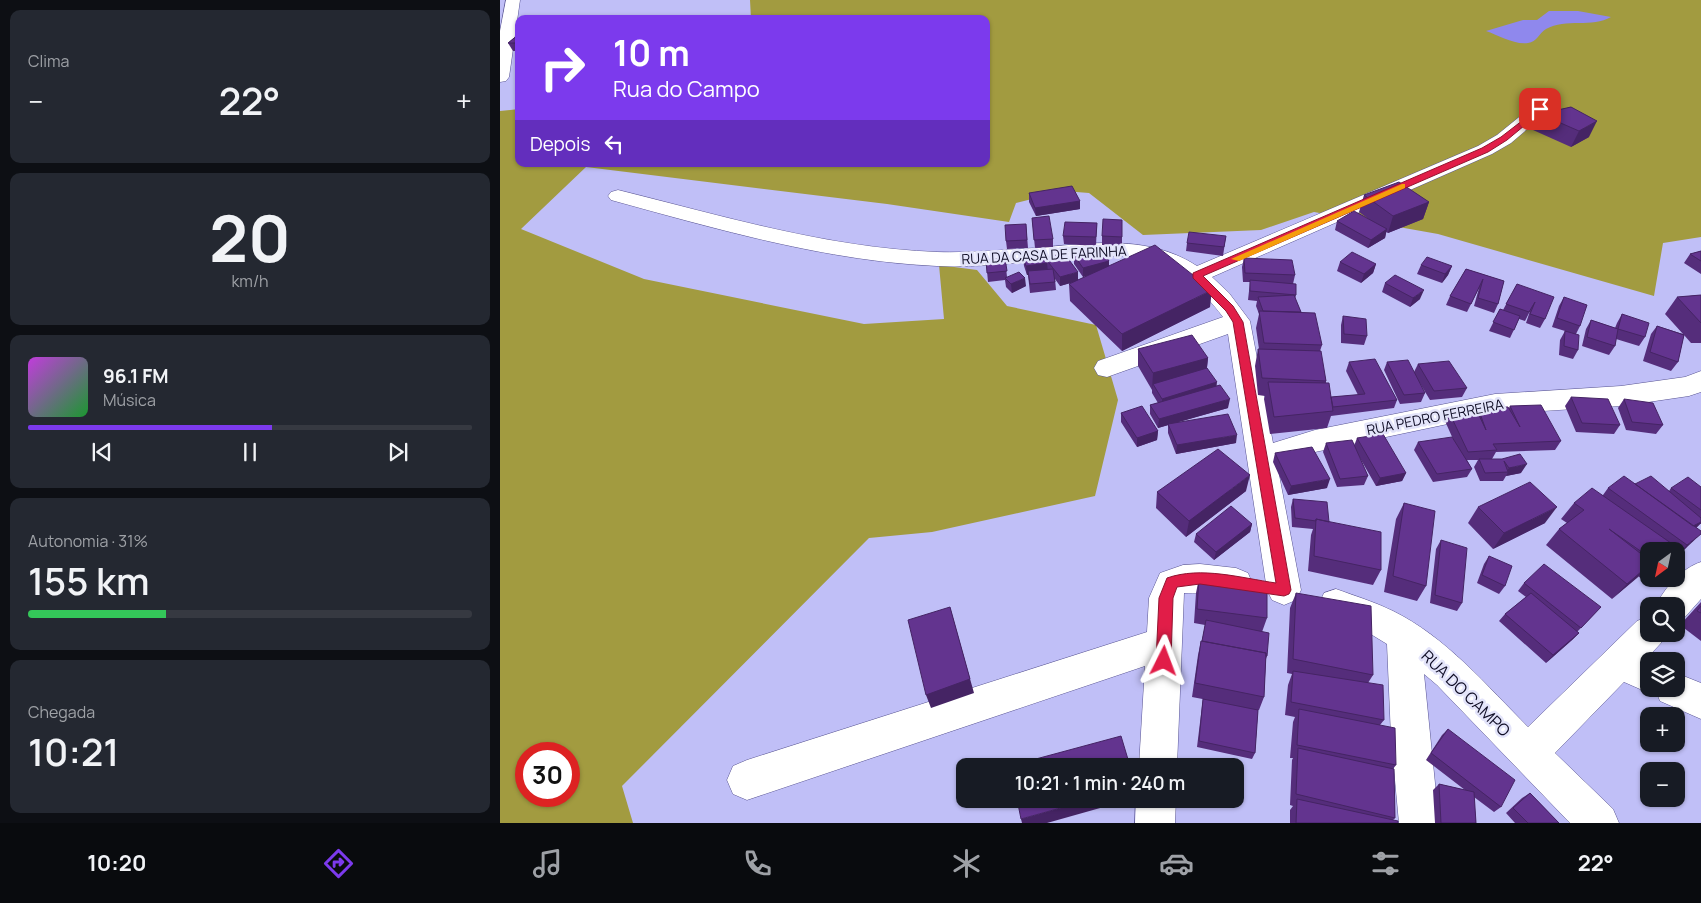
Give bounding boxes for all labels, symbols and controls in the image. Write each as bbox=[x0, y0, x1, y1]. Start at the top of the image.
text: 10 m bbox=[613, 29, 690, 77]
icon: right bbox=[530, 35, 595, 100]
text: Clima bbox=[28, 50, 69, 72]
text: 22° bbox=[219, 74, 280, 126]
text: Rua do Campo bbox=[613, 74, 760, 104]
text: − bbox=[28, 82, 43, 120]
text: + bbox=[456, 82, 472, 120]
pin bbox=[1519, 88, 1561, 130]
icon: arrive bbox=[1526, 95, 1554, 123]
icon: left bbox=[600, 130, 628, 158]
text: Depois bbox=[530, 131, 590, 157]
text: 20 bbox=[209, 193, 291, 282]
street label: RUA DA CASA DE FARINHA bbox=[961, 241, 1127, 268]
text: km/h bbox=[231, 270, 269, 292]
text: 96.1 FM bbox=[103, 363, 168, 389]
text: Música bbox=[103, 389, 156, 411]
street label: RUA PEDRO FERREIRA bbox=[1365, 394, 1505, 439]
icon: previous bbox=[88, 438, 116, 466]
icon: pause bbox=[236, 438, 264, 466]
icon: next bbox=[384, 438, 412, 466]
text: Autonomia · 31% bbox=[28, 530, 148, 552]
north arrow bbox=[1640, 542, 1685, 588]
map controls bbox=[1640, 542, 1685, 807]
text: 155 km bbox=[28, 554, 149, 606]
button: search bbox=[1640, 597, 1685, 642]
position arrow bbox=[1137, 634, 1189, 686]
street label: RUA DO CAMPO bbox=[1417, 645, 1516, 741]
button: layers bbox=[1640, 652, 1685, 697]
text: Chegada bbox=[28, 701, 95, 723]
button: + bbox=[1640, 707, 1685, 752]
text: 10:21 bbox=[28, 725, 119, 777]
speed limit sign: 30 bbox=[515, 742, 580, 807]
button: − bbox=[1640, 762, 1685, 807]
text: 10:21 · 1 min · 240 m bbox=[1015, 770, 1185, 796]
icon: directions bbox=[321, 846, 356, 881]
icon: music bbox=[530, 846, 565, 881]
icon: phone bbox=[740, 846, 775, 881]
icon: climate bbox=[949, 846, 984, 881]
icon: car bbox=[1159, 846, 1194, 881]
icon: filters bbox=[1368, 846, 1403, 881]
text: 10:20 bbox=[87, 848, 146, 878]
text: 22° bbox=[1578, 848, 1614, 878]

